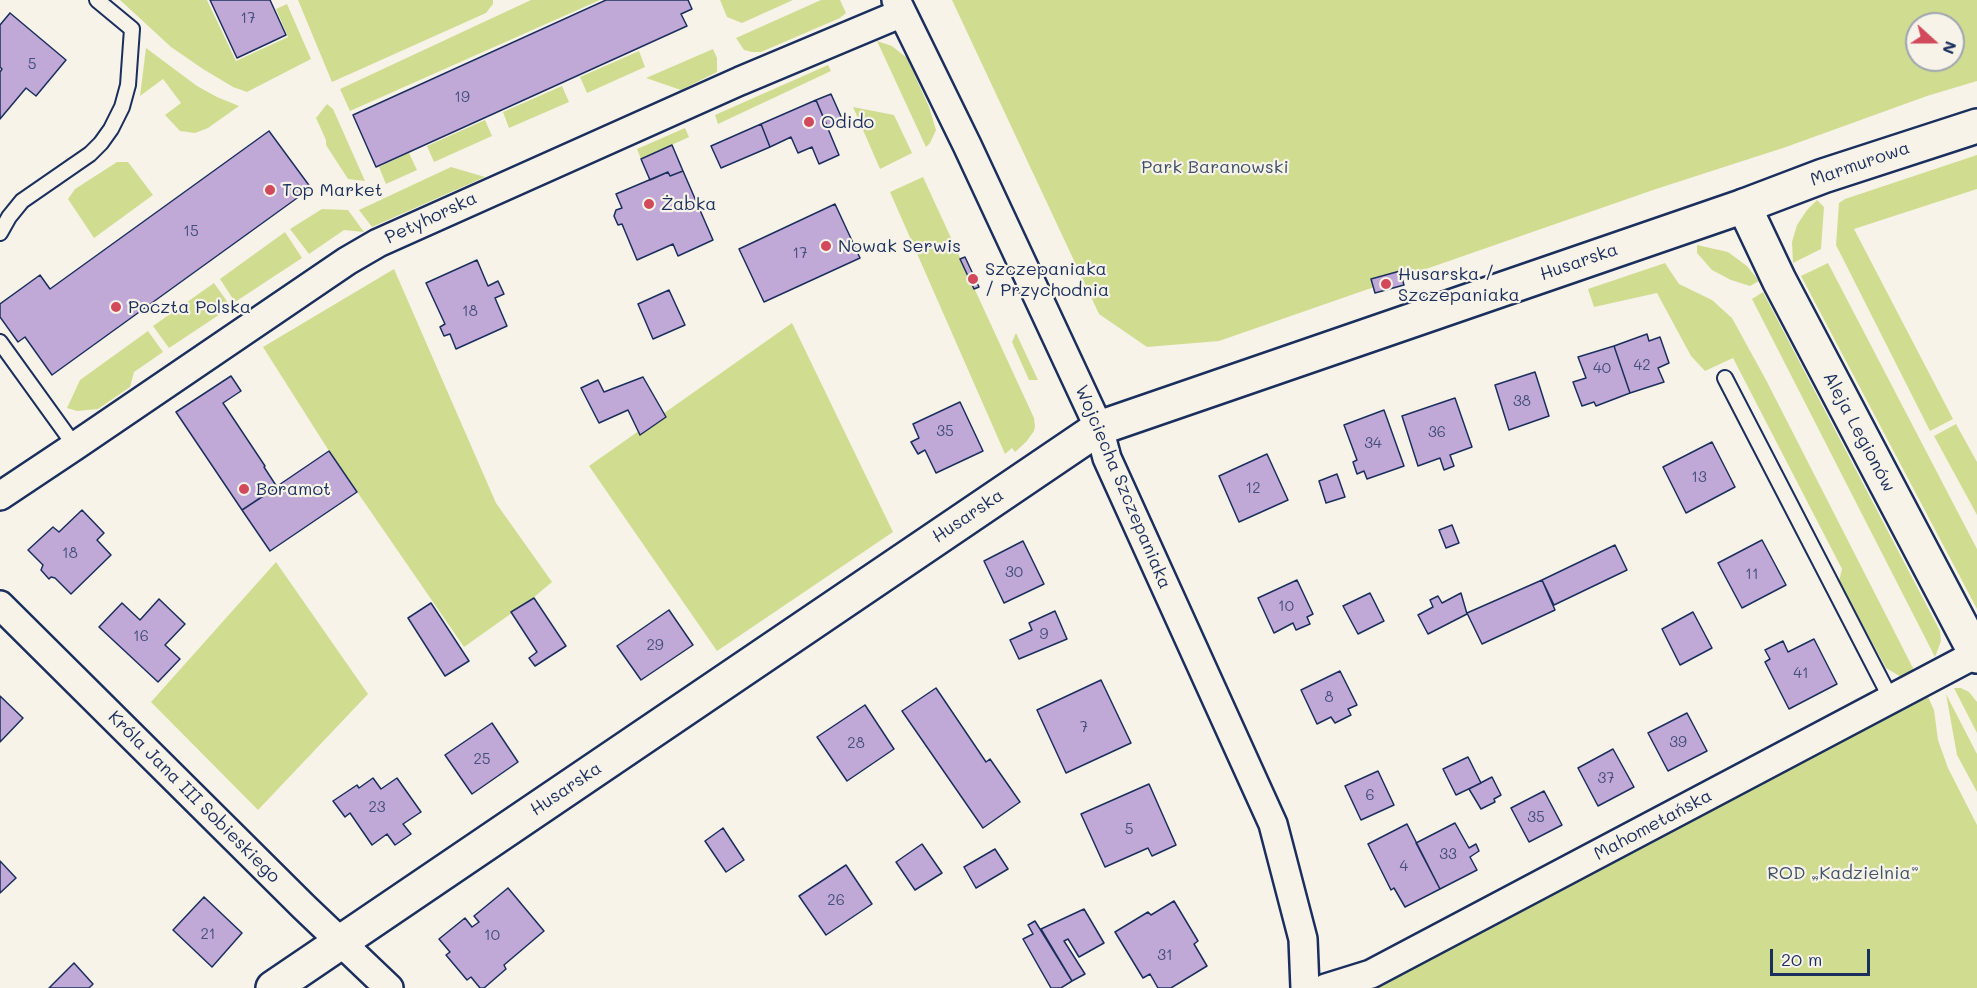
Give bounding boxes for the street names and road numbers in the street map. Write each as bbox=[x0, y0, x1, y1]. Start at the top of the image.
street label: Marmurowa bbox=[1807, 137, 1913, 191]
street label: Petyhorska bbox=[382, 187, 480, 249]
street label: Husarska bbox=[1537, 239, 1621, 285]
street label: Aleja Legionów bbox=[1818, 368, 1900, 496]
street label: Wojciecha Szczepaniaka bbox=[1070, 382, 1176, 592]
street label: Husarska bbox=[928, 484, 1008, 548]
street label: Króla Jana III Sobieskiego bbox=[103, 706, 285, 888]
street label: Husarska bbox=[526, 757, 606, 821]
street label: Mahometańska bbox=[1590, 785, 1716, 865]

